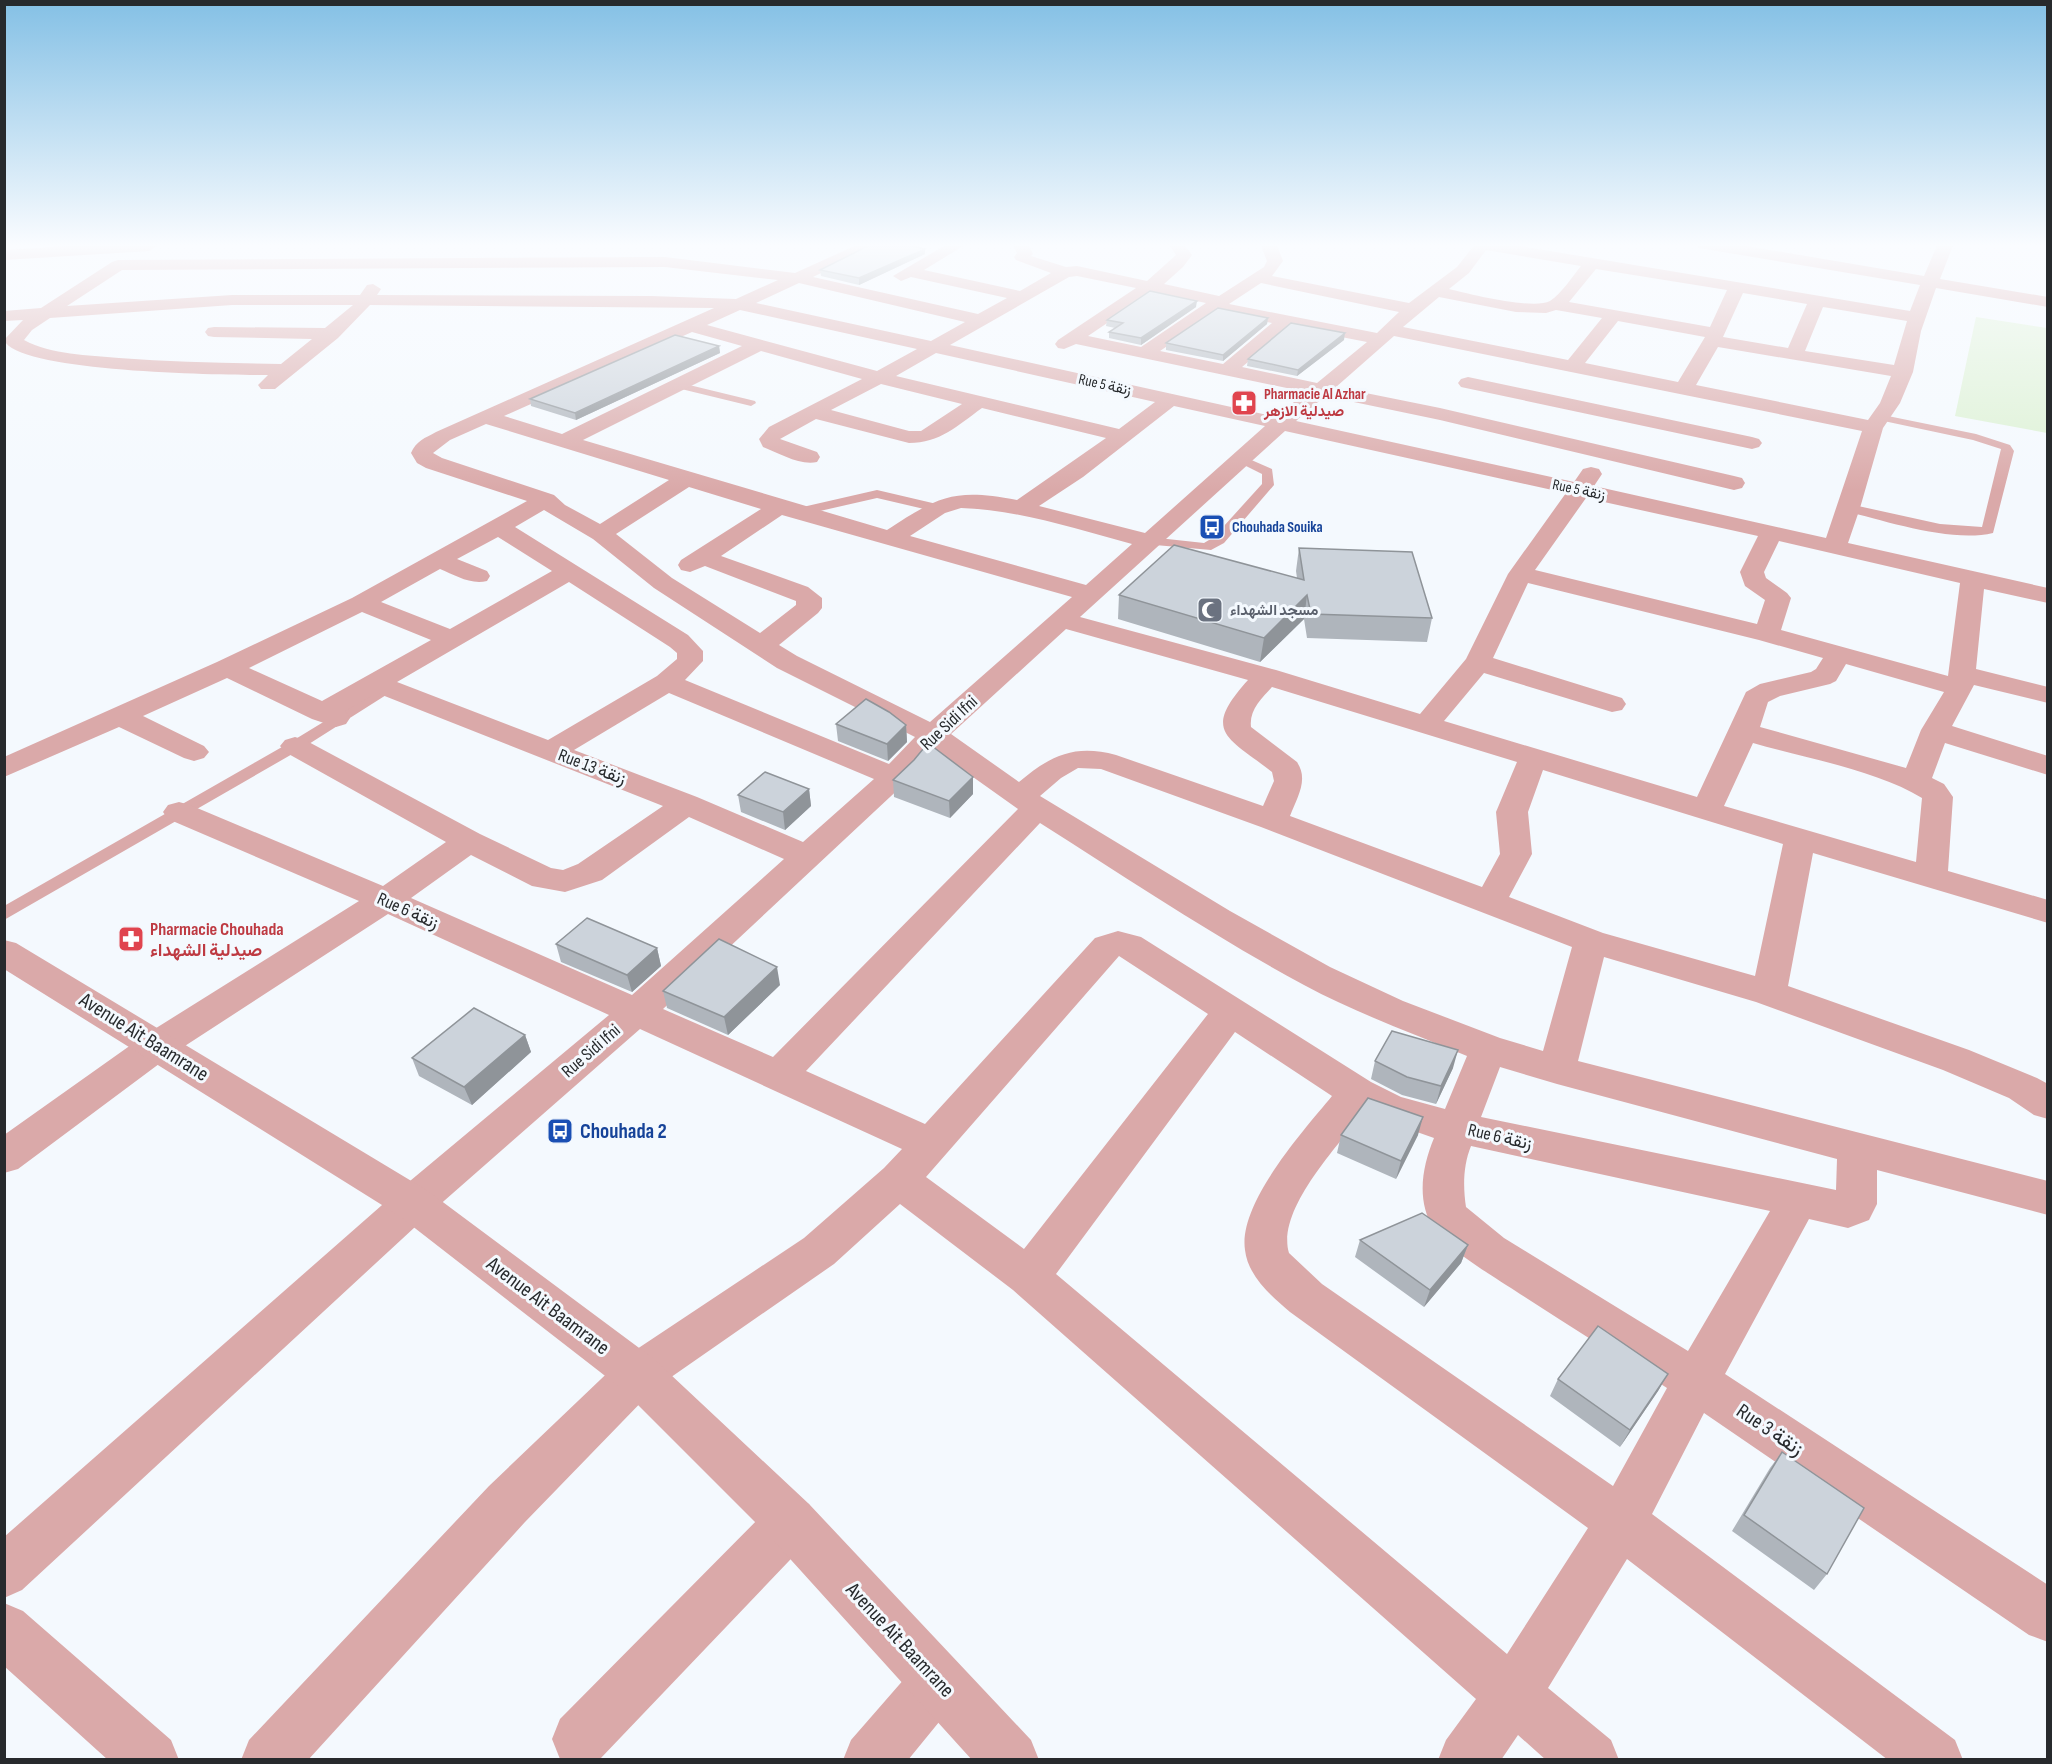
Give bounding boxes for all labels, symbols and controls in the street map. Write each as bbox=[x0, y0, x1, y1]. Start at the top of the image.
street label: Rue 5 زنقة bbox=[1077, 370, 1133, 400]
place label: Pharmacie Al Azhar صيدلية الازهر bbox=[1263, 385, 1366, 421]
pharmacy icon: Pharmacie Al Azhar صيدلية الازهر bbox=[1229, 388, 1259, 418]
street label: Rue 5 زنقة bbox=[1551, 475, 1607, 505]
bus stop icon: Chouhada Souika bbox=[1197, 512, 1227, 542]
place label: Chouhada Souika bbox=[1232, 518, 1323, 537]
mosque icon: مسجد الشهداء bbox=[1195, 595, 1225, 625]
place label: مسجد الشهداء bbox=[1230, 601, 1319, 620]
street label: Rue Sidi Ifni bbox=[916, 691, 982, 755]
street label: Rue 13 زنقة bbox=[555, 744, 629, 790]
street label: Rue 6 زنقة bbox=[374, 888, 442, 934]
place label: Pharmacie Chouhada صيدلية الشهداء bbox=[150, 919, 284, 961]
pharmacy icon: Pharmacie Chouhada صيدلية الشهداء bbox=[116, 924, 146, 954]
street label: Avenue Ait Baamrane bbox=[74, 987, 213, 1087]
street label: Rue Sidi Ifni bbox=[557, 1020, 625, 1082]
bus stop icon: Chouhada 2 bbox=[545, 1116, 575, 1146]
place label: Chouhada 2 bbox=[580, 1119, 667, 1144]
street label: Rue 6 زنقة bbox=[1466, 1119, 1534, 1155]
street label: Avenue Ait Baamrane bbox=[481, 1251, 614, 1360]
street label: Rue 3 زنقة bbox=[1732, 1399, 1808, 1461]
street label: Avenue Ait Baamrane bbox=[840, 1577, 959, 1702]

